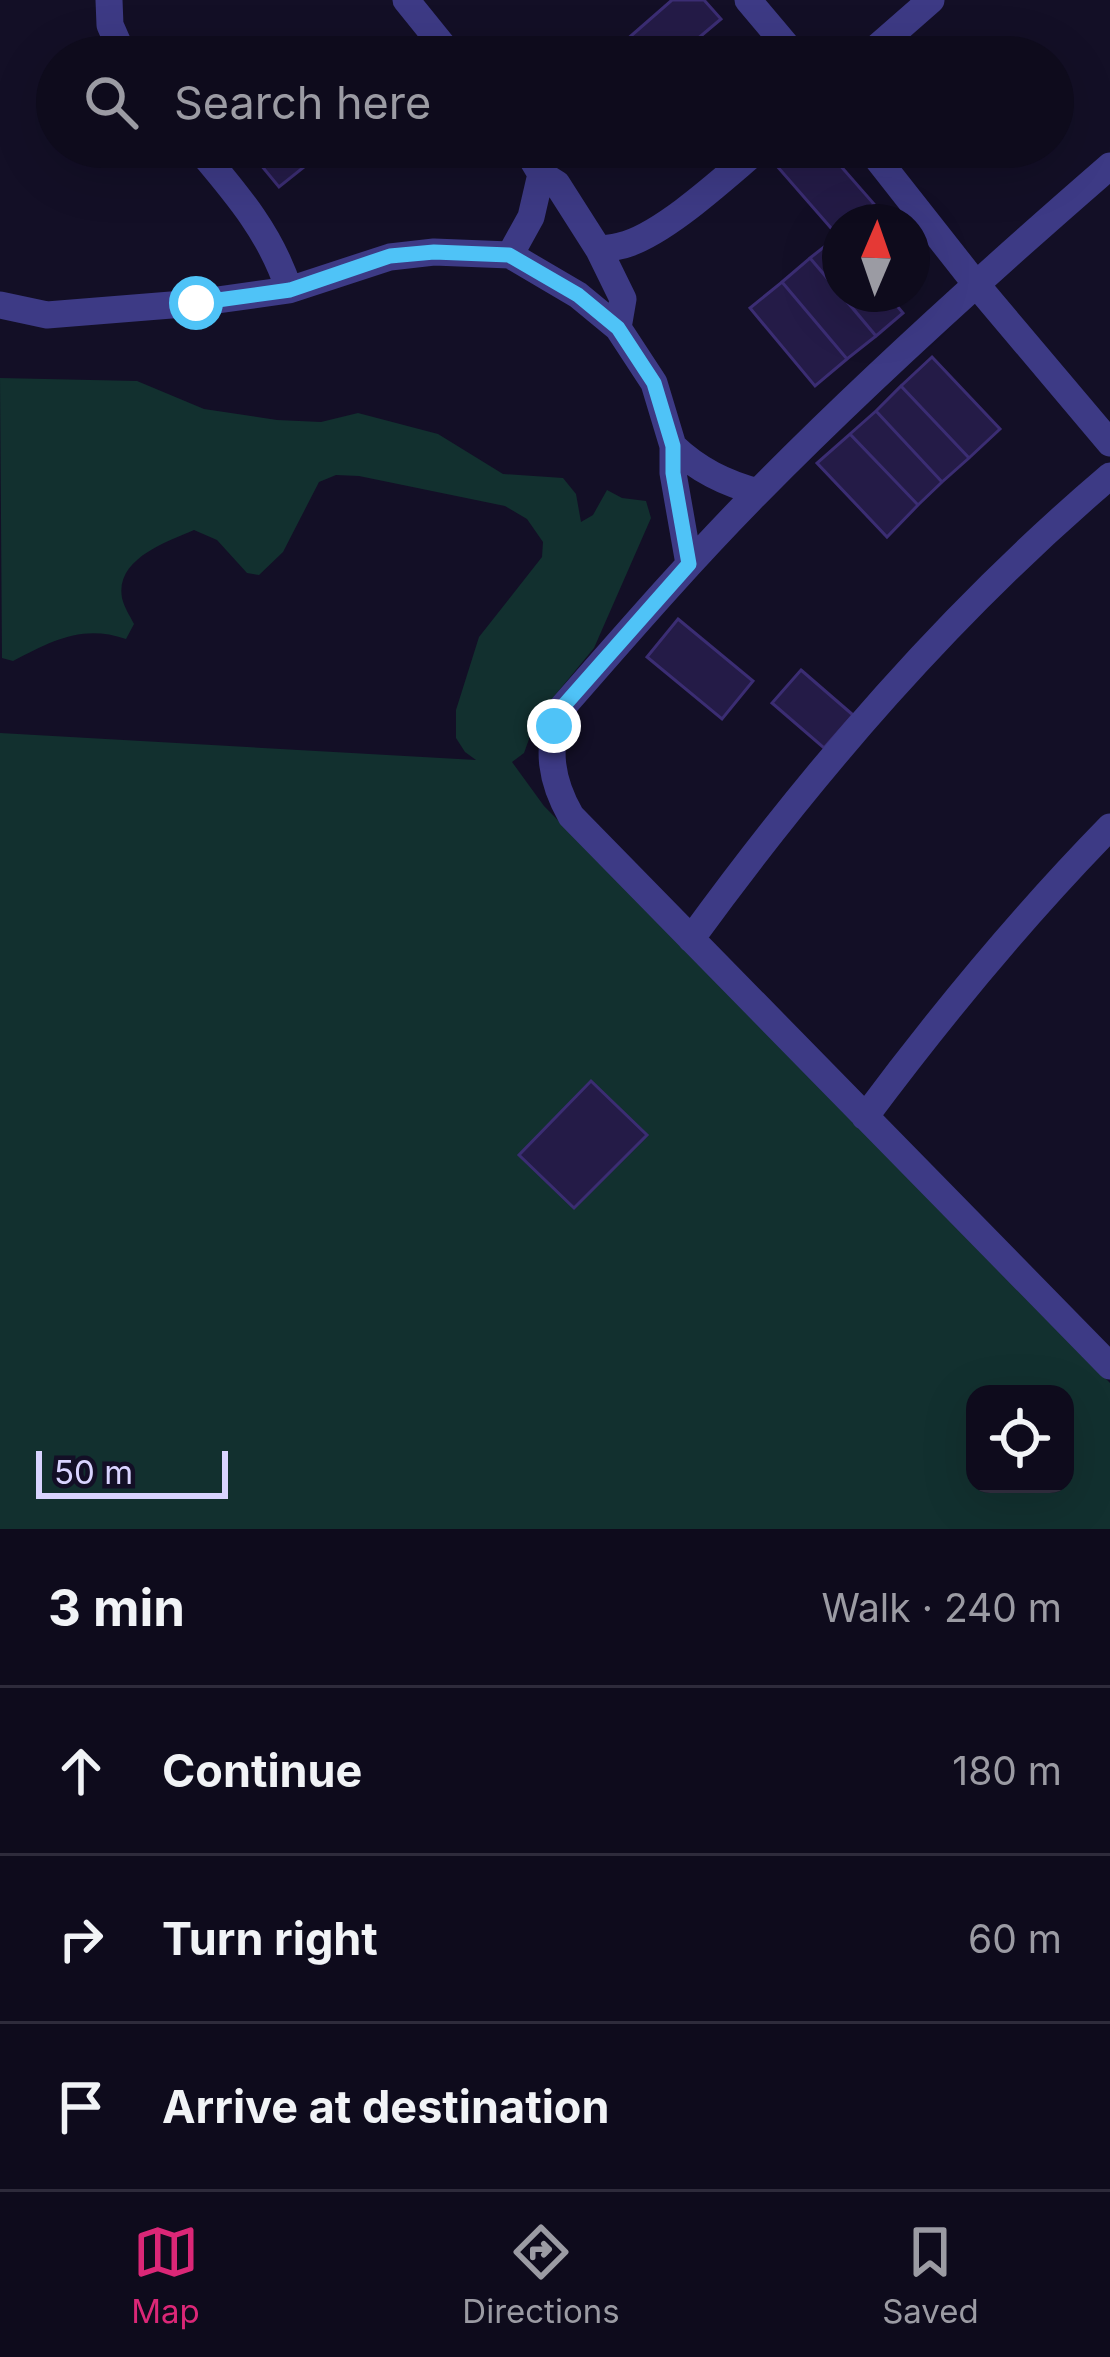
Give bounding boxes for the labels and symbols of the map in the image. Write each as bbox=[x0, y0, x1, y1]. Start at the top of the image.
north arrow bbox=[822, 204, 930, 312]
route start bbox=[169, 276, 223, 330]
route end bbox=[527, 699, 581, 753]
scale bar bbox=[36, 1445, 228, 1498]

